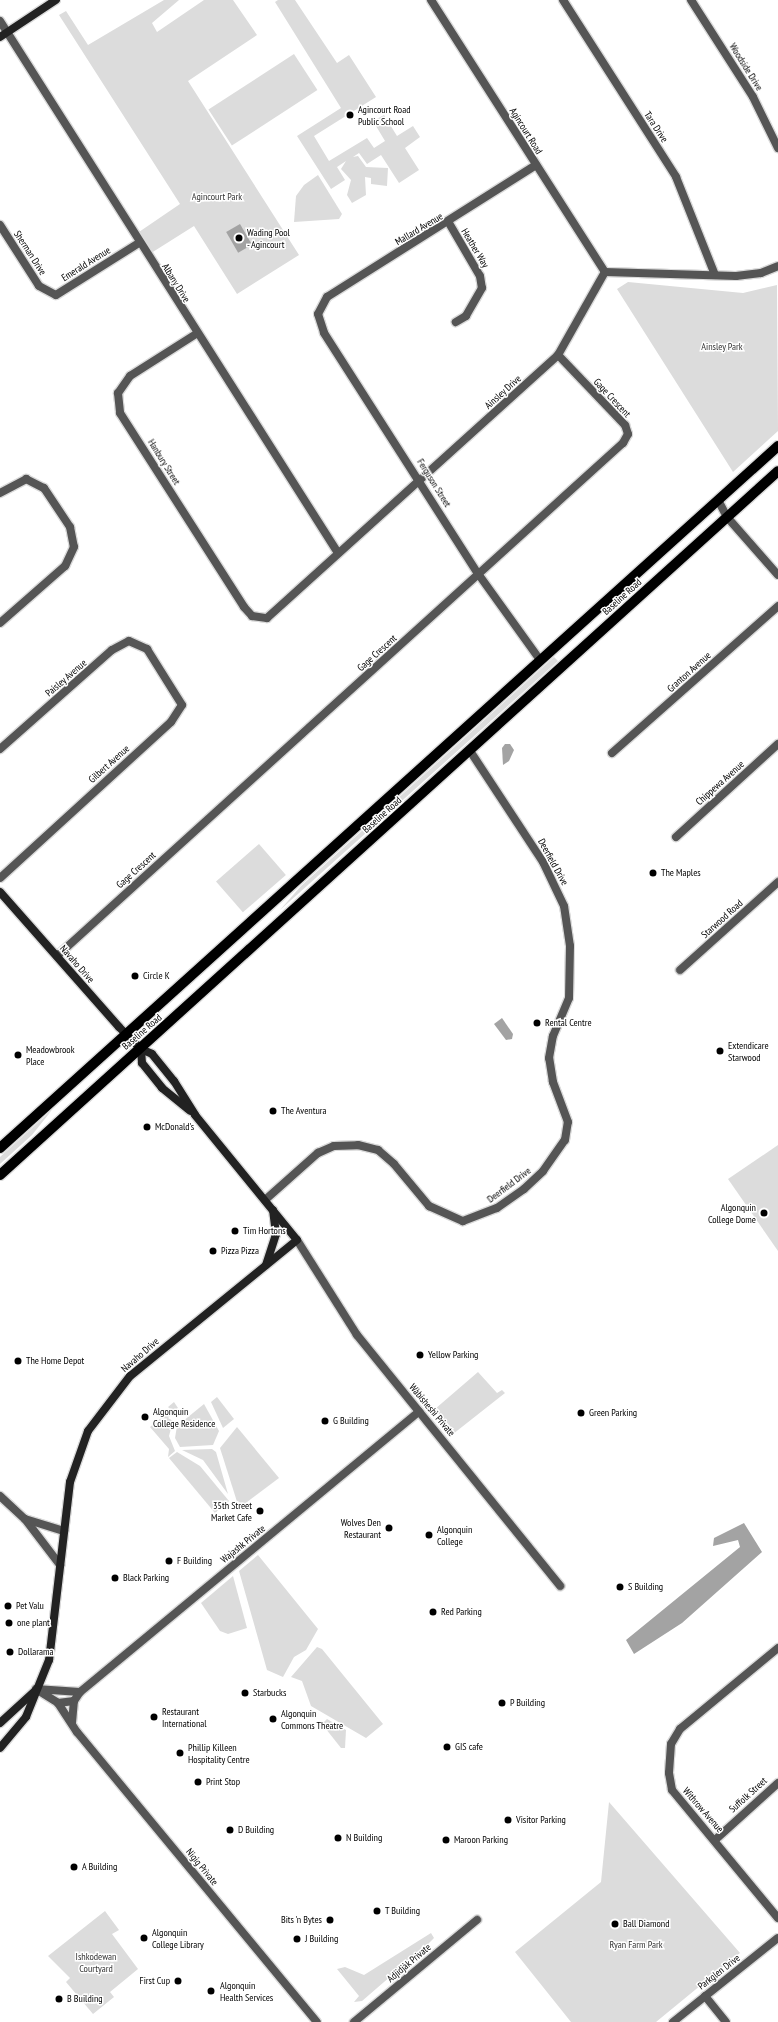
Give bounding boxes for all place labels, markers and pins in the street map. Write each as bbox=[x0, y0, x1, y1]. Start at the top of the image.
place label: Agincourt Road Public School bbox=[358, 103, 410, 126]
marker: Agincourt Road Public School bbox=[345, 110, 355, 120]
place label: Wading Pool - Agincourt bbox=[247, 226, 290, 250]
marker: Wading Pool - Agincourt bbox=[234, 233, 244, 243]
place label: The Maples bbox=[661, 867, 701, 879]
marker: The Maples bbox=[648, 868, 658, 878]
place label: Circle K bbox=[143, 970, 170, 982]
marker: Circle K bbox=[130, 971, 140, 981]
place label: Rental Centre bbox=[545, 1017, 592, 1029]
marker: Rental Centre bbox=[532, 1018, 542, 1028]
place label: Extendicare Starwood bbox=[728, 1039, 769, 1062]
place label: Meadowbrook Place bbox=[26, 1043, 75, 1066]
marker: Extendicare Starwood bbox=[715, 1046, 725, 1056]
marker: Meadowbrook Place bbox=[13, 1050, 23, 1060]
place label: The Aventura bbox=[281, 1105, 327, 1117]
marker: The Aventura bbox=[268, 1106, 278, 1116]
place label: McDonald's bbox=[155, 1121, 194, 1133]
marker: McDonald's bbox=[142, 1122, 152, 1132]
place label: Algonquin College Dome bbox=[708, 1201, 756, 1224]
marker: Algonquin College Dome bbox=[759, 1208, 769, 1218]
place label: Tim Hortons bbox=[243, 1225, 286, 1237]
marker: Tim Hortons bbox=[230, 1226, 240, 1236]
place label: Pizza Pizza bbox=[221, 1245, 259, 1257]
marker: Pizza Pizza bbox=[208, 1246, 218, 1256]
place label: Yellow Parking bbox=[428, 1349, 479, 1361]
marker: Yellow Parking bbox=[415, 1350, 425, 1360]
place label: The Home Depot bbox=[26, 1355, 84, 1367]
marker: The Home Depot bbox=[13, 1356, 23, 1366]
place label: Algonquin College Residence bbox=[153, 1405, 215, 1428]
place label: Green Parking bbox=[589, 1407, 637, 1419]
marker: Green Parking bbox=[576, 1408, 586, 1418]
marker: Algonquin College Residence bbox=[140, 1412, 150, 1422]
place label: G Building bbox=[333, 1415, 369, 1427]
marker: G Building bbox=[320, 1416, 330, 1426]
place label: 35th Street Market Cafe bbox=[211, 1499, 252, 1522]
marker: 35th Street Market Cafe bbox=[255, 1506, 265, 1516]
place label: Wolves Den Restaurant bbox=[341, 1516, 381, 1540]
marker: Wolves Den Restaurant bbox=[384, 1523, 394, 1533]
place label: Algonquin College bbox=[437, 1523, 472, 1546]
marker: Algonquin College bbox=[424, 1530, 434, 1540]
place label: F Building bbox=[177, 1555, 212, 1567]
marker: F Building bbox=[164, 1556, 174, 1566]
place label: Black Parking bbox=[123, 1572, 169, 1584]
marker: Black Parking bbox=[110, 1573, 120, 1583]
place label: S Building bbox=[628, 1581, 663, 1593]
marker: S Building bbox=[615, 1582, 625, 1592]
place label: Pet Valu bbox=[16, 1600, 44, 1612]
marker: Pet Valu bbox=[3, 1601, 13, 1611]
place label: Red Parking bbox=[441, 1606, 482, 1618]
marker: Red Parking bbox=[428, 1607, 438, 1617]
place label: one plant bbox=[17, 1617, 50, 1629]
marker: one plant bbox=[4, 1618, 14, 1628]
place label: Dollarama bbox=[18, 1646, 53, 1658]
marker: Dollarama bbox=[5, 1647, 15, 1657]
place label: Starbucks bbox=[253, 1687, 286, 1699]
marker: Starbucks bbox=[240, 1688, 250, 1698]
place label: P Building bbox=[510, 1697, 545, 1709]
marker: P Building bbox=[497, 1698, 507, 1708]
place label: Restaurant International bbox=[162, 1705, 207, 1728]
place label: Algonquin Commons Theatre bbox=[281, 1707, 343, 1730]
marker: Restaurant International bbox=[149, 1712, 159, 1722]
marker: Algonquin Commons Theatre bbox=[268, 1714, 278, 1724]
place label: Phillip Killeen Hospitality Centre bbox=[188, 1741, 250, 1764]
place label: GIS cafe bbox=[455, 1741, 483, 1753]
marker: GIS cafe bbox=[442, 1742, 452, 1752]
marker: Phillip Killeen Hospitality Centre bbox=[175, 1748, 185, 1758]
place label: Print Stop bbox=[206, 1776, 240, 1788]
marker: Print Stop bbox=[193, 1777, 203, 1787]
place label: Visitor Parking bbox=[516, 1814, 566, 1826]
marker: Visitor Parking bbox=[503, 1815, 513, 1825]
place label: D Building bbox=[238, 1824, 274, 1836]
marker: D Building bbox=[225, 1825, 235, 1835]
place label: N Building bbox=[346, 1832, 382, 1844]
marker: N Building bbox=[333, 1833, 343, 1843]
place label: Maroon Parking bbox=[454, 1834, 508, 1846]
marker: Maroon Parking bbox=[441, 1835, 451, 1845]
place label: A Building bbox=[82, 1861, 118, 1873]
marker: A Building bbox=[69, 1862, 79, 1872]
place label: T Building bbox=[385, 1905, 420, 1917]
marker: T Building bbox=[372, 1906, 382, 1916]
place label: Bits 'n Bytes bbox=[280, 1914, 322, 1926]
marker: Bits 'n Bytes bbox=[325, 1915, 335, 1925]
place label: Ball Diamond bbox=[623, 1918, 669, 1930]
marker: Ball Diamond bbox=[610, 1919, 620, 1929]
place label: Algonquin College Library bbox=[152, 1926, 204, 1950]
marker: Algonquin College Library bbox=[139, 1933, 149, 1943]
place label: J Building bbox=[305, 1933, 338, 1945]
marker: J Building bbox=[292, 1934, 302, 1944]
place label: First Cup bbox=[140, 1975, 170, 1987]
marker: First Cup bbox=[173, 1976, 183, 1986]
place label: Algonquin Health Services bbox=[220, 1979, 273, 2002]
marker: Algonquin Health Services bbox=[205, 1985, 217, 1997]
place label: B Building bbox=[67, 1993, 103, 2005]
marker: B Building bbox=[54, 1994, 64, 2004]

